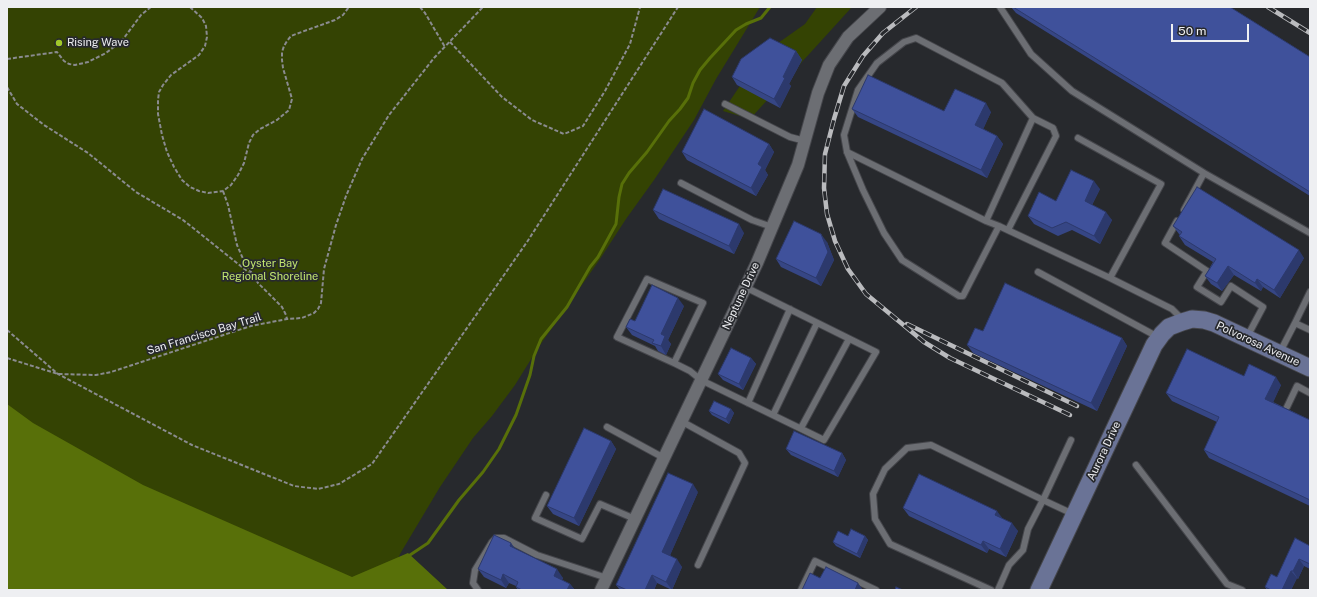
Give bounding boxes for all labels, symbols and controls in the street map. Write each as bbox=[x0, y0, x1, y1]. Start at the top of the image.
scale bar bbox=[1173, 16, 1251, 42]
text: 50 m bbox=[1178, 24, 1206, 38]
place label: Rising Wave bbox=[67, 36, 129, 50]
marker: Rising Wave bbox=[54, 38, 64, 48]
park label: Oyster Bay Regional Shoreline bbox=[222, 257, 318, 283]
street label: Neptune Drive bbox=[720, 260, 762, 332]
street label: San Francisco Bay Trail bbox=[145, 310, 263, 358]
street label: Polvorosa Avenue bbox=[1214, 319, 1302, 369]
street label: Aurora Drive bbox=[1085, 419, 1123, 483]

